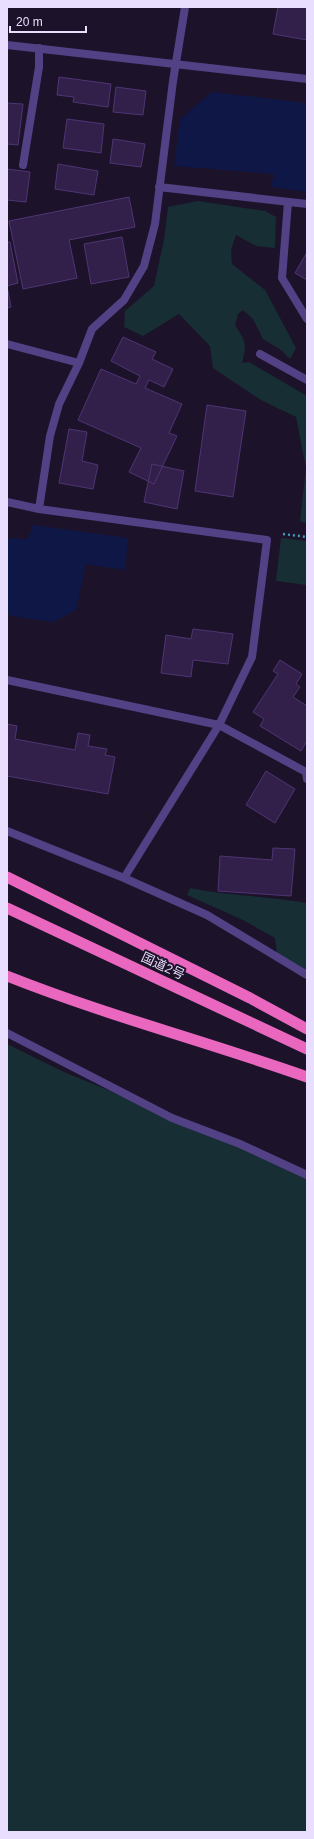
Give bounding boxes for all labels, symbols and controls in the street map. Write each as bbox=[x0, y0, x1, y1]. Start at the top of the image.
scale bar bbox=[10, 8, 86, 34]
text: 20 m bbox=[16, 15, 43, 29]
street label: 国道2号 bbox=[139, 949, 187, 983]

